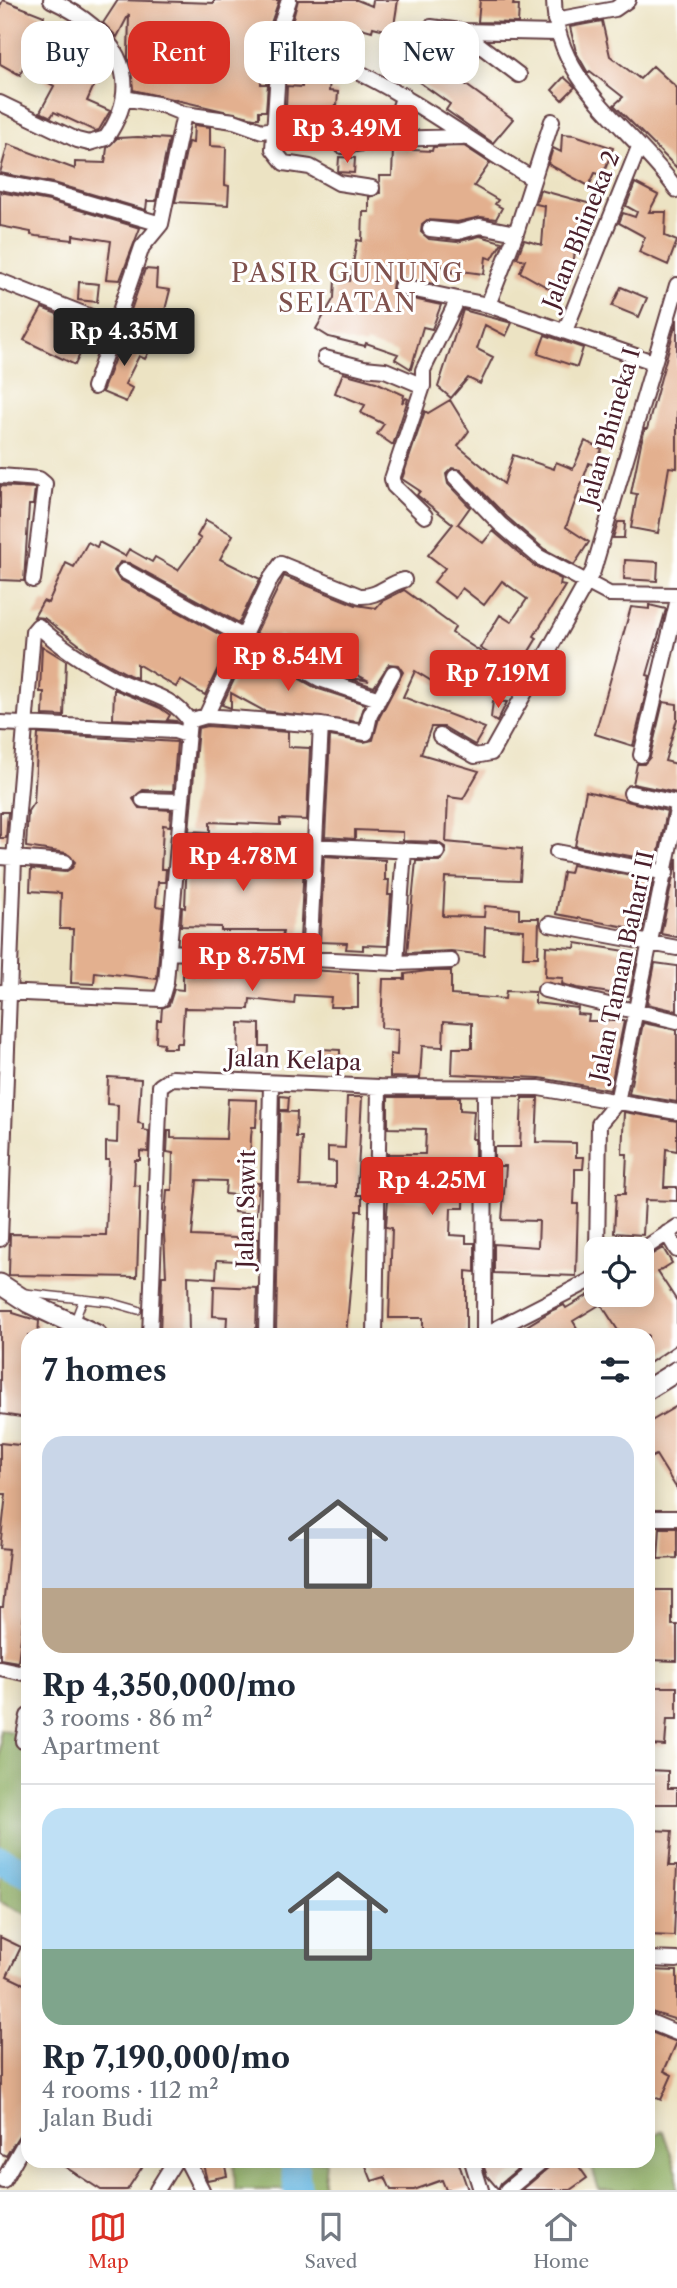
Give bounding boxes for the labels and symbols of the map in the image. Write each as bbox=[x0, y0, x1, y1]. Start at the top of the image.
pin: Rp 3.49M bbox=[275, 106, 419, 165]
street label: Jalan Bhineka 2 bbox=[535, 147, 625, 316]
district label: PASIR GUNUNG SELATAN bbox=[231, 257, 465, 319]
pin: Rp 4.35M bbox=[52, 308, 196, 368]
street label: Jalan Bhineka I bbox=[573, 345, 646, 512]
pin: Rp 8.54M bbox=[216, 634, 360, 693]
pin: Rp 7.19M bbox=[426, 650, 570, 710]
pin: Rp 4.78M bbox=[171, 834, 315, 893]
street label: Jalan Taman Bahari II bbox=[583, 848, 660, 1087]
pin: Rp 8.75M bbox=[180, 934, 324, 993]
street label: Jalan Kelapa bbox=[223, 1044, 363, 1076]
street label: Jalan Sawit bbox=[231, 1149, 261, 1272]
pin: Rp 4.25M bbox=[360, 1158, 504, 1217]

